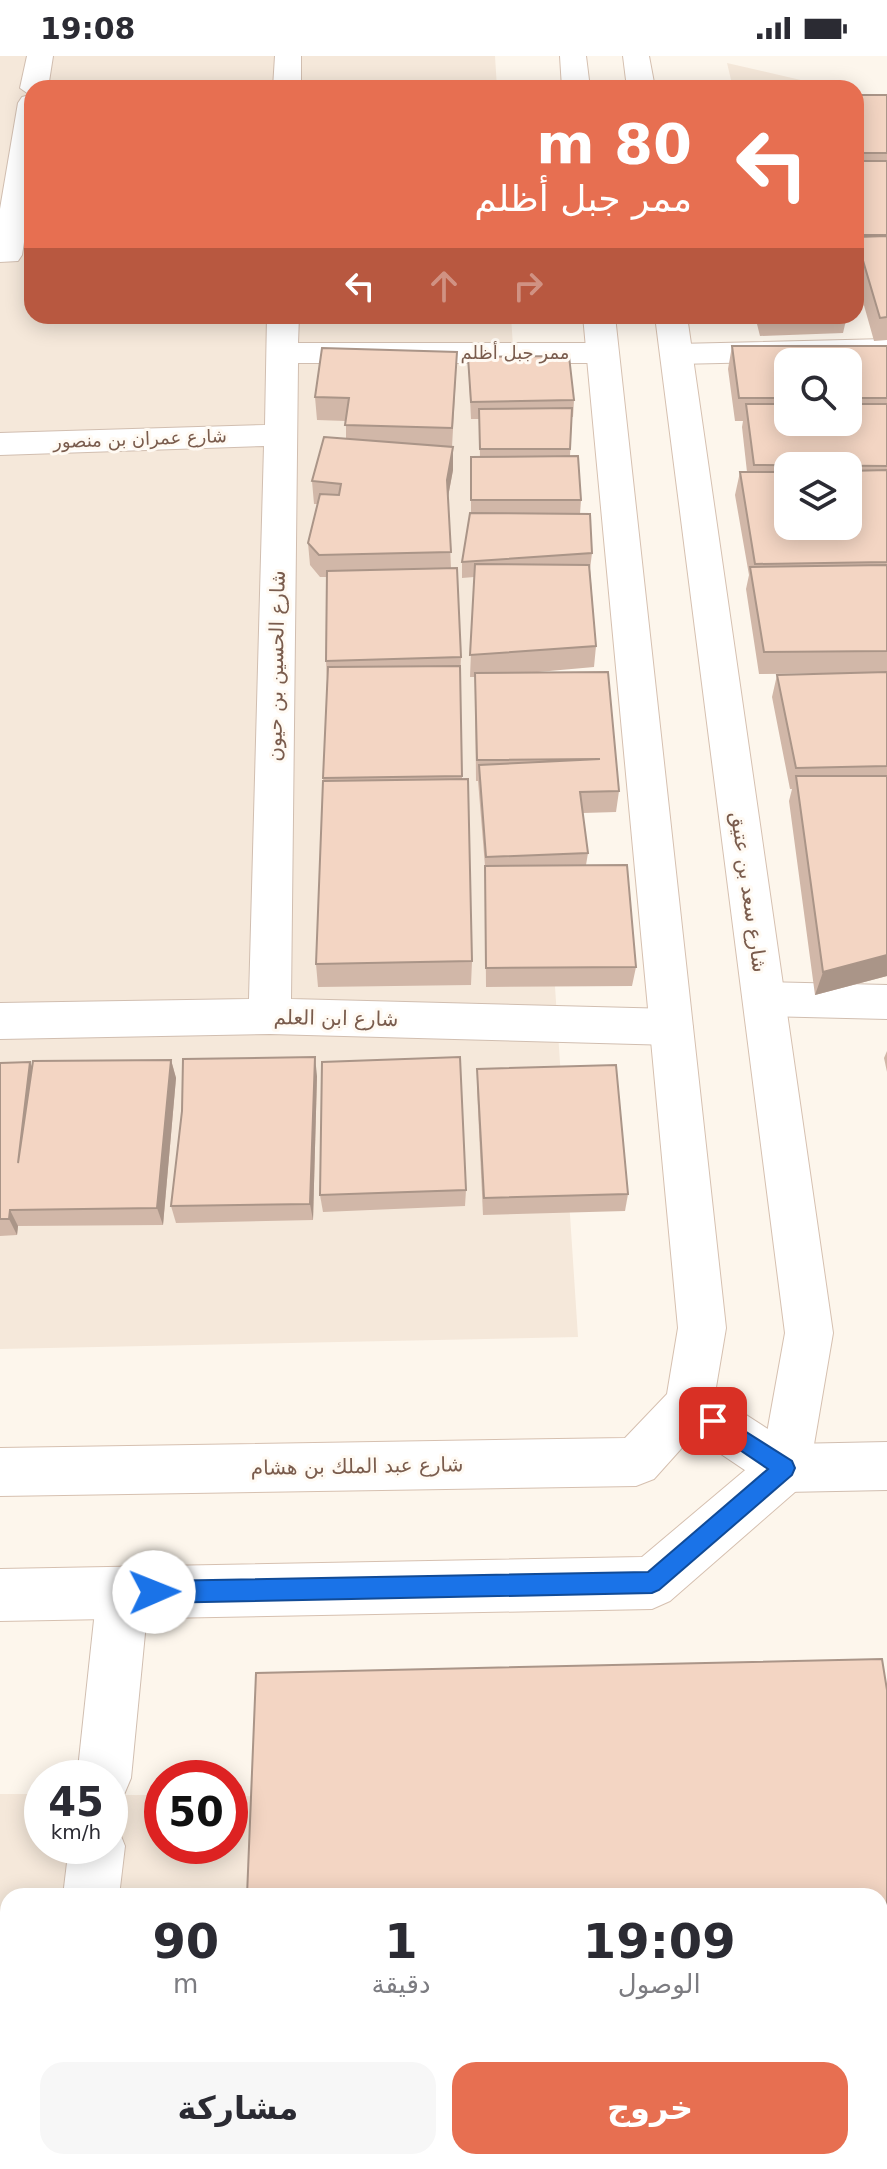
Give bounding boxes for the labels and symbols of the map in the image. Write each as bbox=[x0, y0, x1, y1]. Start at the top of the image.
street label: ممر جبل أظلم bbox=[461, 341, 569, 364]
street label: شارع عمران بن منصور bbox=[52, 425, 227, 453]
street label: شارع الحسين بن حيون bbox=[262, 570, 290, 762]
street label: شارع سعد بن عتيق bbox=[726, 810, 772, 974]
street label: شارع ابن العلم bbox=[273, 1005, 399, 1031]
pin bbox=[679, 1387, 747, 1455]
street label: شارع عبد الملك بن هشام bbox=[250, 1452, 464, 1480]
position arrow bbox=[112, 1550, 196, 1634]
speed limit sign: 50 bbox=[144, 1760, 248, 1864]

